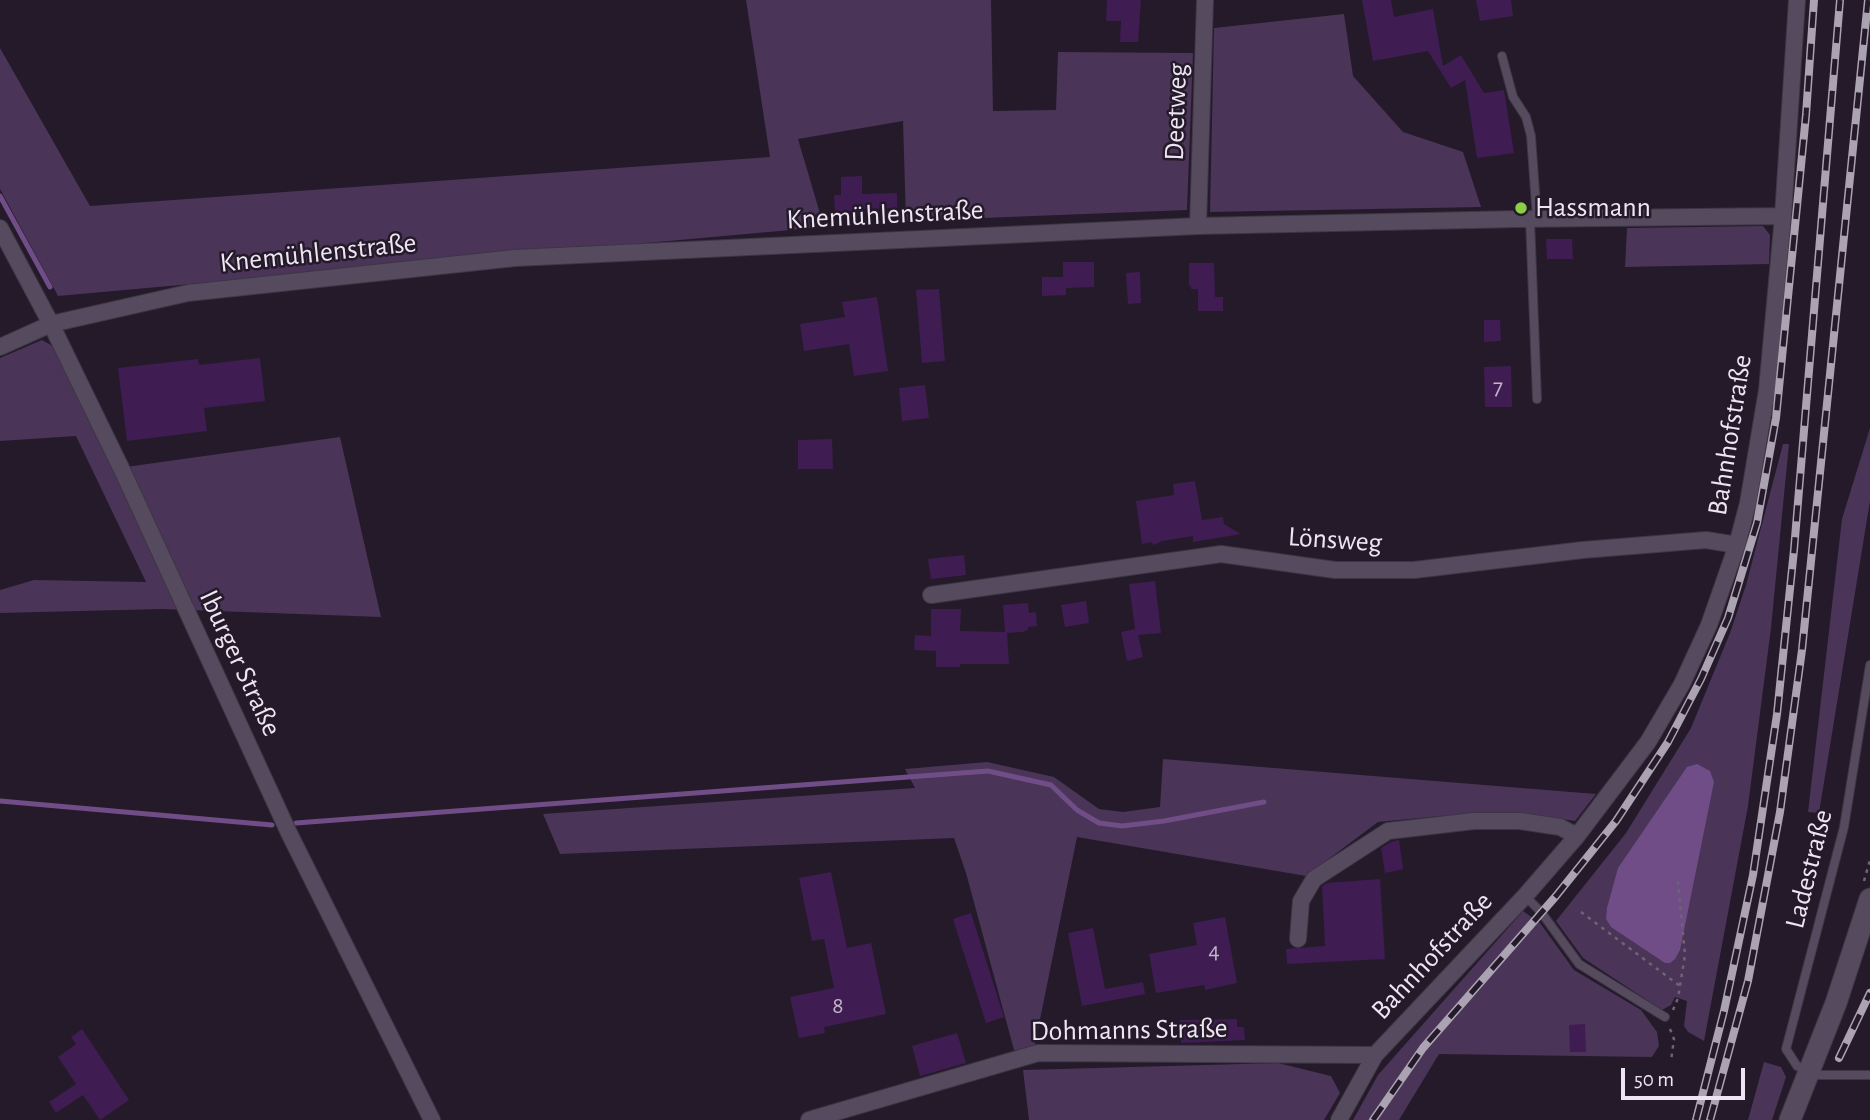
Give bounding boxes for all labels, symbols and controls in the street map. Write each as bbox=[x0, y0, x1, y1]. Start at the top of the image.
street label: Deetweg bbox=[1158, 63, 1194, 161]
place label: Hassmann bbox=[1535, 191, 1651, 225]
street label: Knemühlenstraße bbox=[786, 193, 984, 237]
marker: Hassmann bbox=[1513, 200, 1529, 216]
street label: Knemühlenstraße bbox=[218, 226, 418, 280]
street label: Bahnhofstraße bbox=[1701, 352, 1759, 518]
house number: 7 bbox=[1493, 373, 1503, 401]
street label: Lönsweg bbox=[1287, 520, 1383, 560]
street label: Iburger Straße bbox=[192, 585, 288, 741]
street label: Ladestraße bbox=[1778, 806, 1840, 932]
street label: Bahnhofstraße bbox=[1364, 885, 1500, 1027]
house number: 4 bbox=[1208, 937, 1220, 965]
house number: 8 bbox=[832, 992, 844, 1020]
street label: Dohmanns Straße bbox=[1030, 1011, 1228, 1049]
scale bar bbox=[1625, 1054, 1749, 1098]
text: 50 m bbox=[1634, 1069, 1674, 1090]

